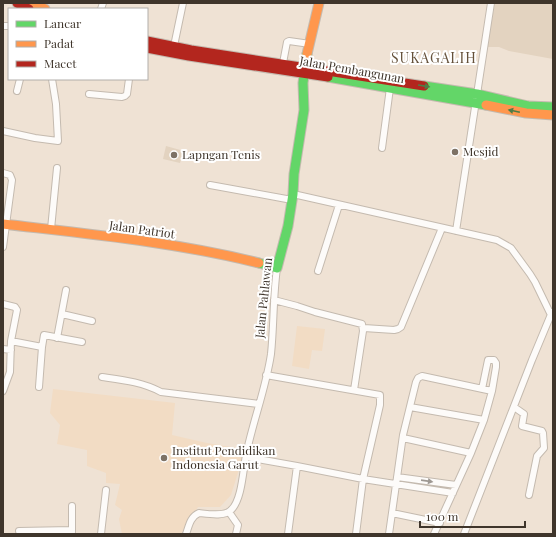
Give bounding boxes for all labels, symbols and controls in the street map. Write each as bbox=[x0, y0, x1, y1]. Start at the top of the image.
legend bbox=[8, 8, 148, 80]
text: Lancar bbox=[44, 15, 82, 31]
text: Padat bbox=[44, 35, 75, 51]
district label: SUKAGALIH bbox=[391, 48, 477, 67]
street label: Jalan Pembangunan bbox=[298, 52, 406, 86]
text: Macet bbox=[44, 55, 77, 71]
one-way arrow bbox=[417, 83, 430, 89]
one-way arrow bbox=[508, 107, 521, 113]
place label: Mesjid bbox=[463, 143, 498, 159]
place label: Lapngan Tenis bbox=[182, 146, 260, 162]
marker: Mesjid bbox=[450, 147, 460, 157]
marker: Lapngan Tenis bbox=[169, 150, 179, 160]
street label: Jalan Patriot bbox=[107, 216, 177, 242]
street label: Jalan Pahlawan bbox=[251, 257, 275, 340]
place label: Institut Pendidikan Indonesia Garut bbox=[172, 442, 275, 472]
marker: Institut Pendidikan Indonesia Garut bbox=[159, 453, 169, 463]
one-way arrow bbox=[421, 478, 433, 484]
scale bar bbox=[420, 503, 525, 529]
text: 100 m bbox=[426, 508, 459, 524]

